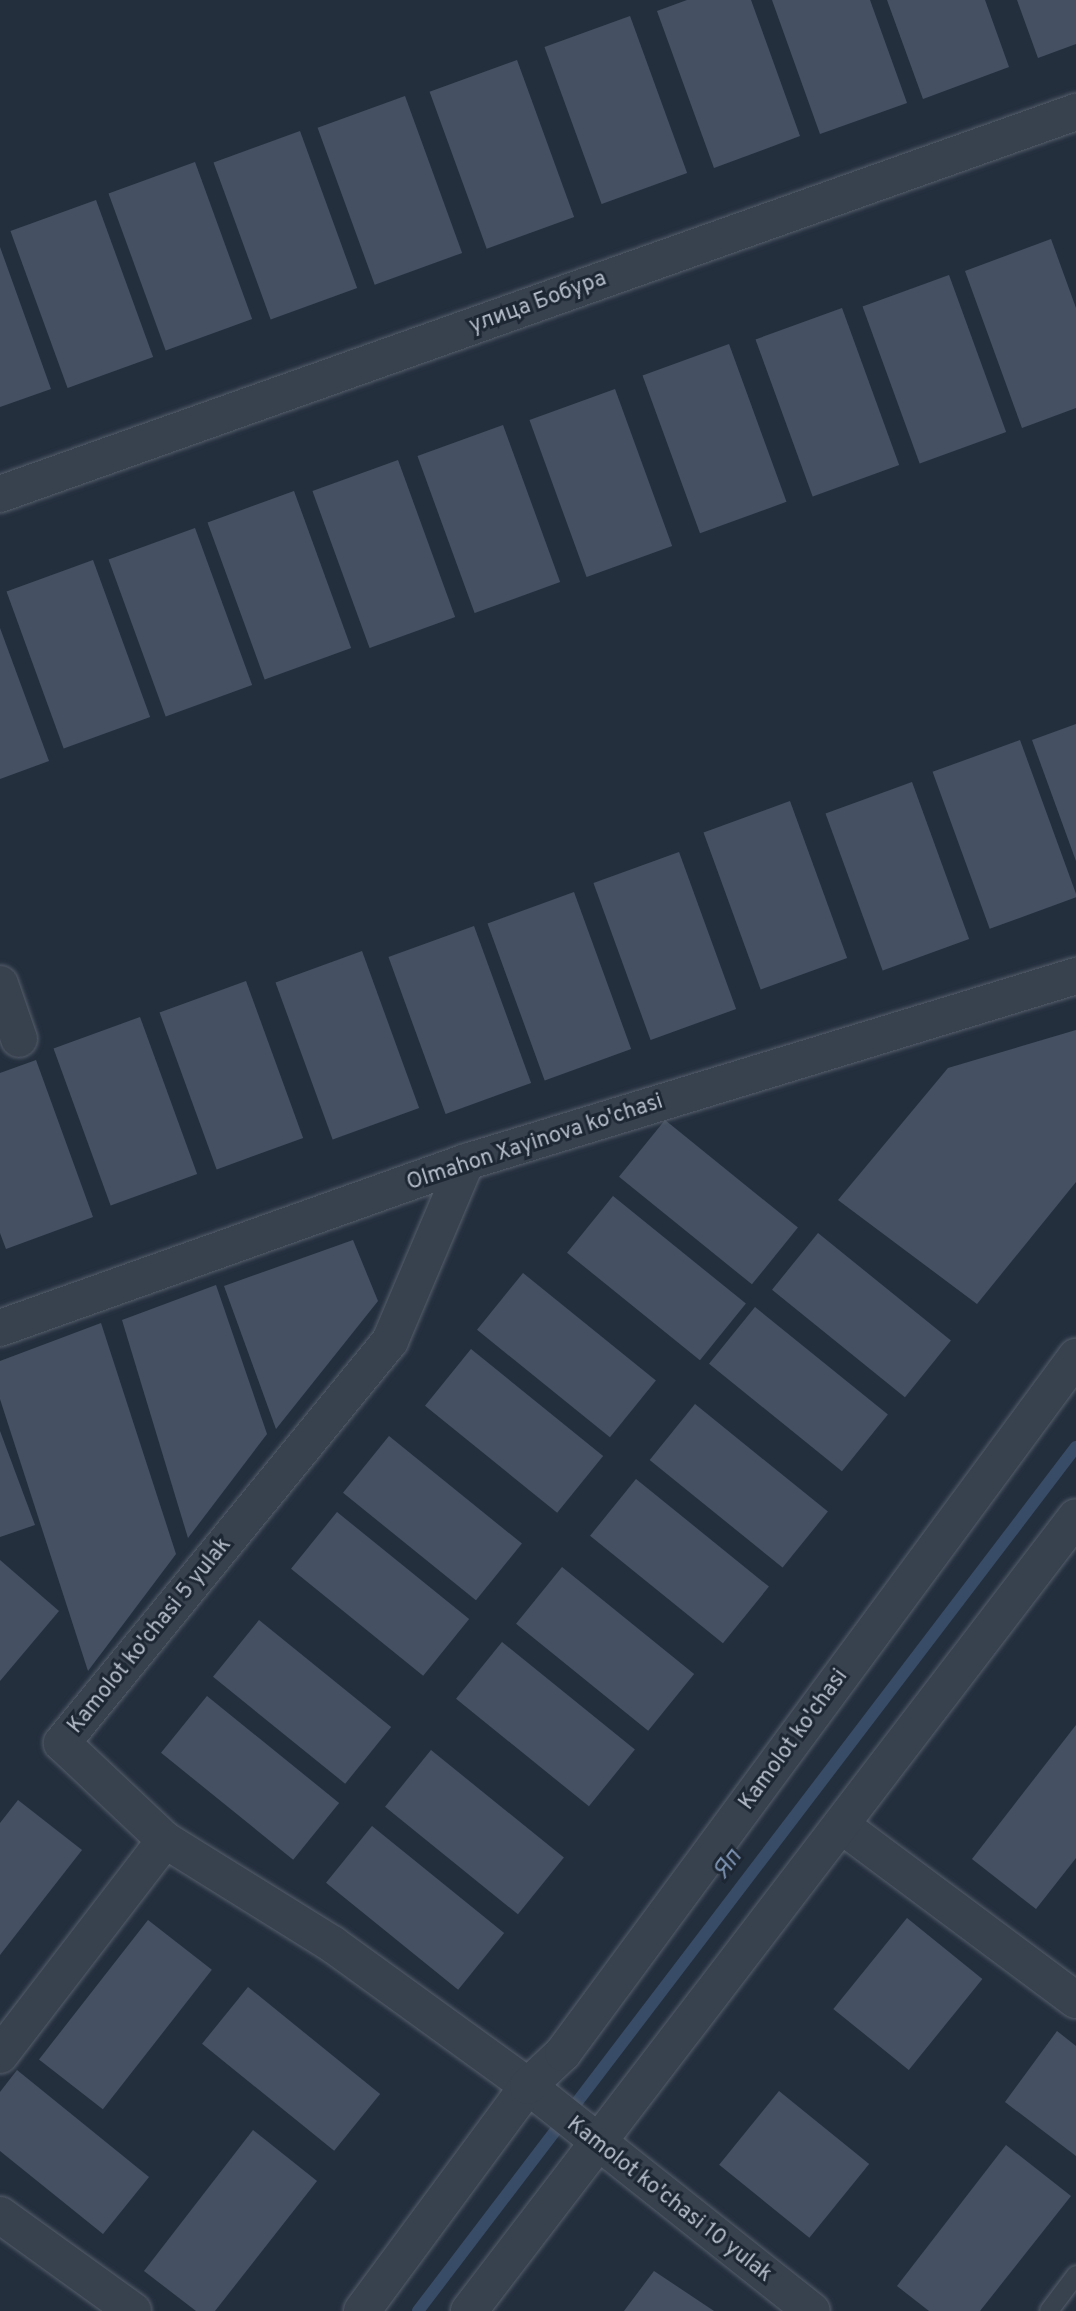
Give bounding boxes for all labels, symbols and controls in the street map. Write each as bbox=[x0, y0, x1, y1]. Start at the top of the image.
street label: улица Бобура bbox=[466, 266, 610, 340]
street label: Olmahon Xayinova ko'chasi bbox=[404, 1089, 666, 1197]
street label: Kamolot ko'chasi 5 yulak bbox=[63, 1533, 237, 1739]
street label: Kamolot ko'chasi bbox=[734, 1664, 854, 1816]
water label: Яп bbox=[709, 1845, 749, 1885]
street label: Kamolot ko'chasi 10 yulak bbox=[561, 2112, 777, 2288]

